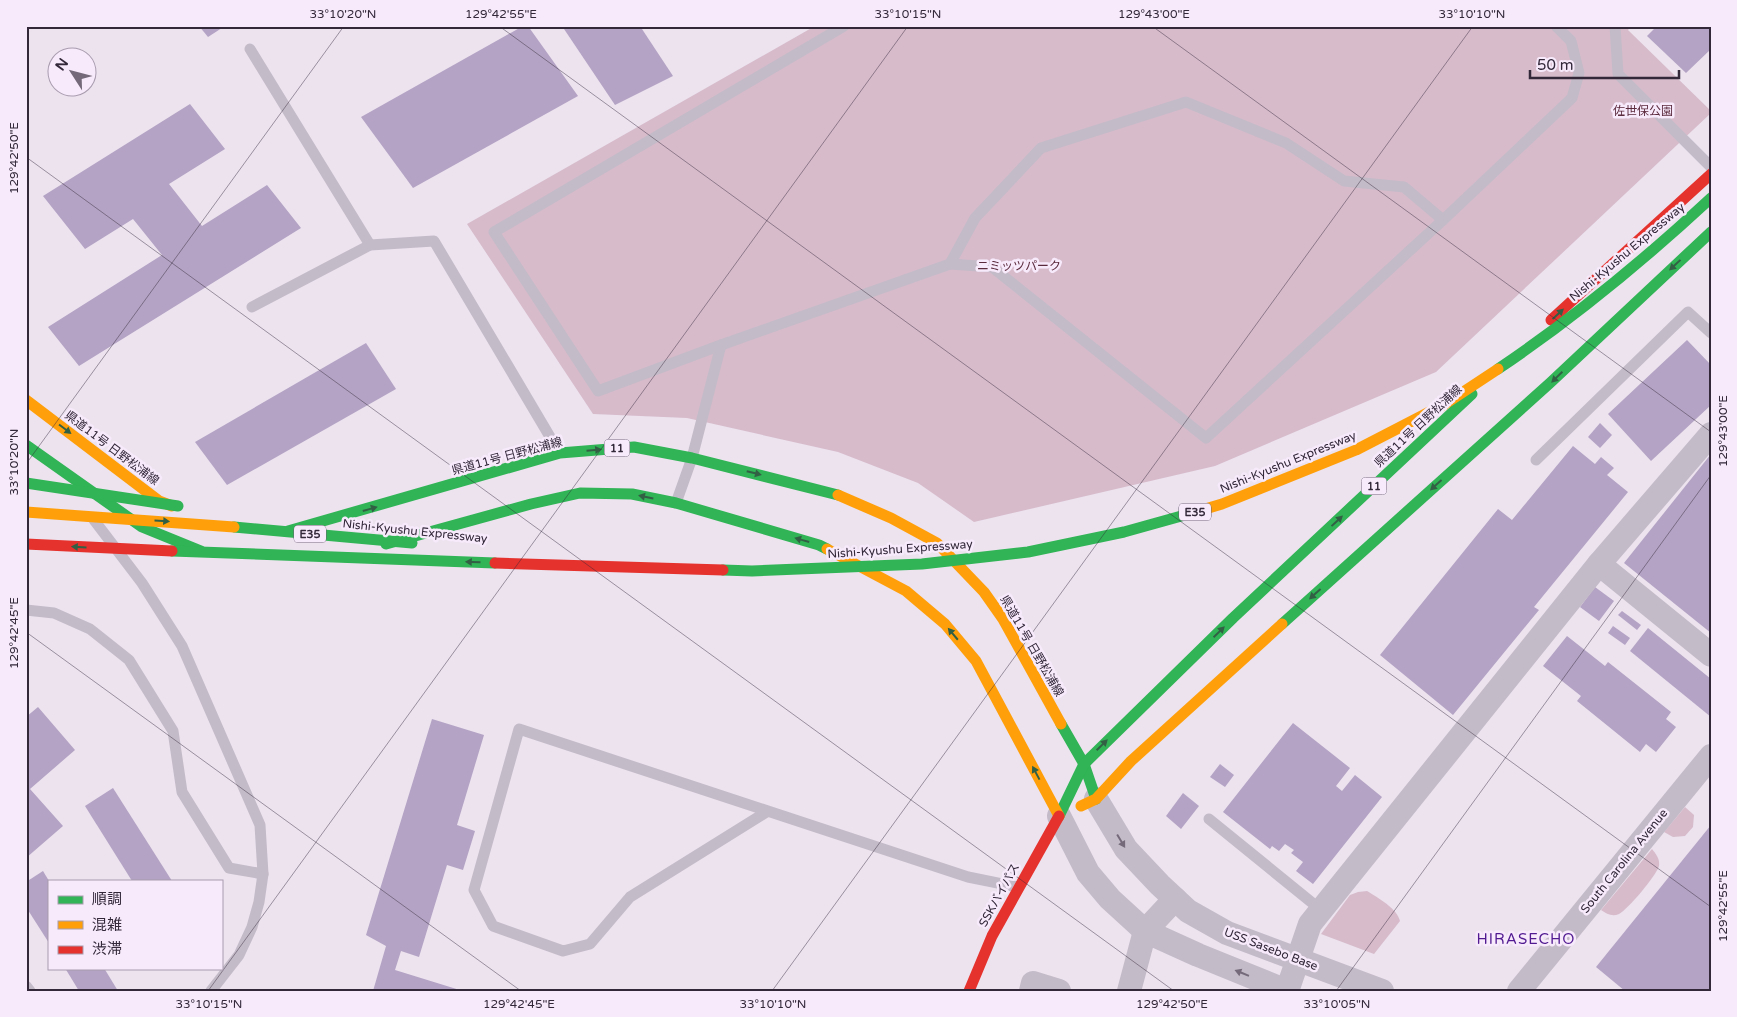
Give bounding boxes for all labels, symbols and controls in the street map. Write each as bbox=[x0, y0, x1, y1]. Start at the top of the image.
text: 33°10'20"N bbox=[310, 7, 377, 21]
text: 129°42'55"E bbox=[465, 7, 537, 21]
text: 33°10'15"N bbox=[875, 7, 942, 21]
text: 129°43'00"E bbox=[1118, 7, 1190, 21]
text: 33°10'10"N bbox=[1439, 7, 1506, 21]
north arrow bbox=[48, 48, 98, 98]
scale bar bbox=[1530, 48, 1678, 80]
text: N bbox=[52, 55, 72, 74]
text: 50 m bbox=[1537, 56, 1574, 74]
park label: 佐世保公園 bbox=[1613, 104, 1673, 118]
text: 129°42'50"E bbox=[7, 122, 21, 194]
street label: Nishi-Kyushu Expressway bbox=[1567, 199, 1688, 304]
park label: ニミッツパーク bbox=[977, 259, 1061, 273]
one-way arrow bbox=[1669, 259, 1681, 271]
one-way arrow bbox=[1551, 308, 1563, 320]
one-way arrow bbox=[1551, 371, 1563, 383]
street label: 県道11号 日野松浦線 bbox=[1371, 382, 1465, 470]
text: 129°43'00"E bbox=[1716, 395, 1730, 467]
street label: 県道11号 日野松浦線 bbox=[62, 408, 162, 488]
one-way arrow bbox=[58, 424, 71, 435]
street label: Nishi-Kyushu Expressway bbox=[1218, 428, 1359, 496]
text: 33°10'20"N bbox=[7, 429, 21, 496]
street label: 県道11号 日野松浦線 bbox=[450, 434, 564, 478]
road number: 11 bbox=[604, 439, 630, 456]
one-way arrow bbox=[587, 446, 603, 454]
one-way arrow bbox=[746, 469, 761, 477]
road number: 11 bbox=[1362, 478, 1386, 494]
one-way arrow bbox=[1430, 480, 1443, 491]
one-way arrow bbox=[637, 492, 653, 500]
one-way arrow bbox=[362, 504, 377, 512]
road number: E35 bbox=[1179, 504, 1211, 520]
one-way arrow bbox=[1331, 515, 1343, 527]
street label: Nishi-Kyushu Expressway bbox=[342, 516, 489, 546]
one-way arrow bbox=[154, 517, 170, 525]
road number: E35 bbox=[294, 526, 326, 542]
one-way arrow bbox=[795, 536, 810, 544]
street label: Nishi-Kyushu Expressway bbox=[827, 537, 974, 561]
one-way arrow bbox=[71, 542, 87, 550]
one-way arrow bbox=[465, 558, 481, 566]
one-way arrow bbox=[1310, 588, 1322, 600]
street label: 県道11号 日野松浦線 bbox=[997, 593, 1067, 699]
text: 129°42'45"E bbox=[7, 597, 21, 669]
one-way arrow bbox=[1213, 626, 1225, 638]
one-way arrow bbox=[948, 628, 959, 641]
one-way arrow bbox=[1096, 740, 1108, 752]
one-way arrow bbox=[1032, 766, 1041, 780]
street label: South Carolina Avenue bbox=[1578, 806, 1670, 916]
one-way arrow bbox=[1116, 834, 1125, 847]
street label: SSKバイパス bbox=[976, 861, 1022, 929]
text: 129°42'55"E bbox=[1716, 870, 1730, 942]
legend bbox=[48, 880, 222, 970]
text: 順調 bbox=[92, 890, 122, 908]
text: 混雑 bbox=[92, 916, 122, 934]
street label: USS Sasebo Base bbox=[1222, 925, 1320, 973]
district label: HIRASECHO bbox=[1476, 930, 1576, 948]
text: 渋滞 bbox=[92, 940, 122, 958]
one-way arrow bbox=[1235, 968, 1249, 976]
text: 33°10'15"N bbox=[176, 997, 243, 1011]
text: 129°42'45"E bbox=[483, 997, 555, 1011]
text: 33°10'10"N bbox=[740, 997, 807, 1011]
text: 129°42'50"E bbox=[1136, 997, 1208, 1011]
text: 33°10'05"N bbox=[1304, 997, 1371, 1011]

